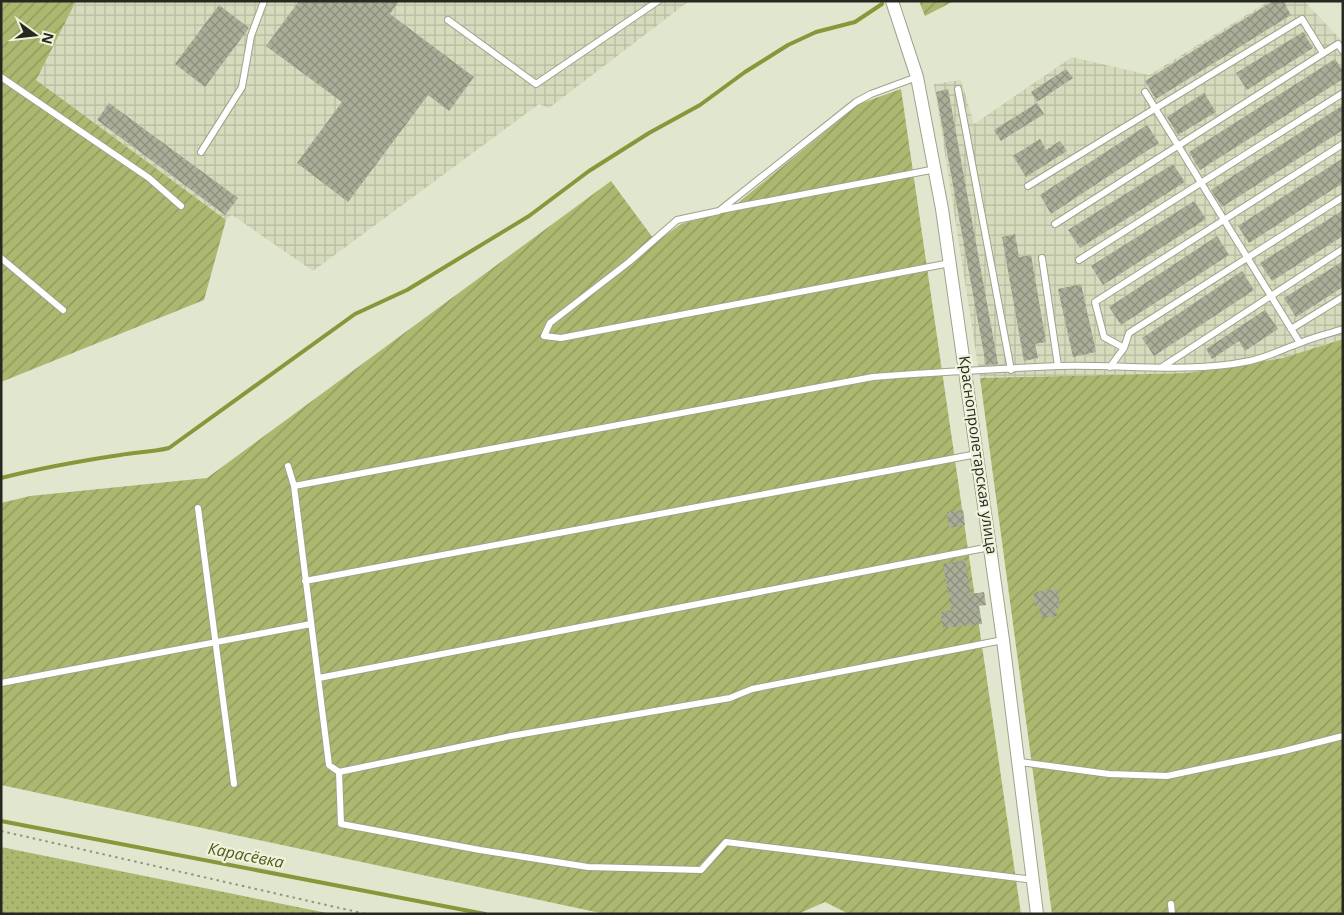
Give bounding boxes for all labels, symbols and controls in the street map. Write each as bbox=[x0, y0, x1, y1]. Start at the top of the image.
north arrow bbox=[10, 10, 60, 60]
text: N bbox=[37, 31, 59, 46]
street label: Краснопролетарская улица bbox=[955, 354, 1003, 555]
water label: Карасёвка bbox=[206, 837, 286, 873]

